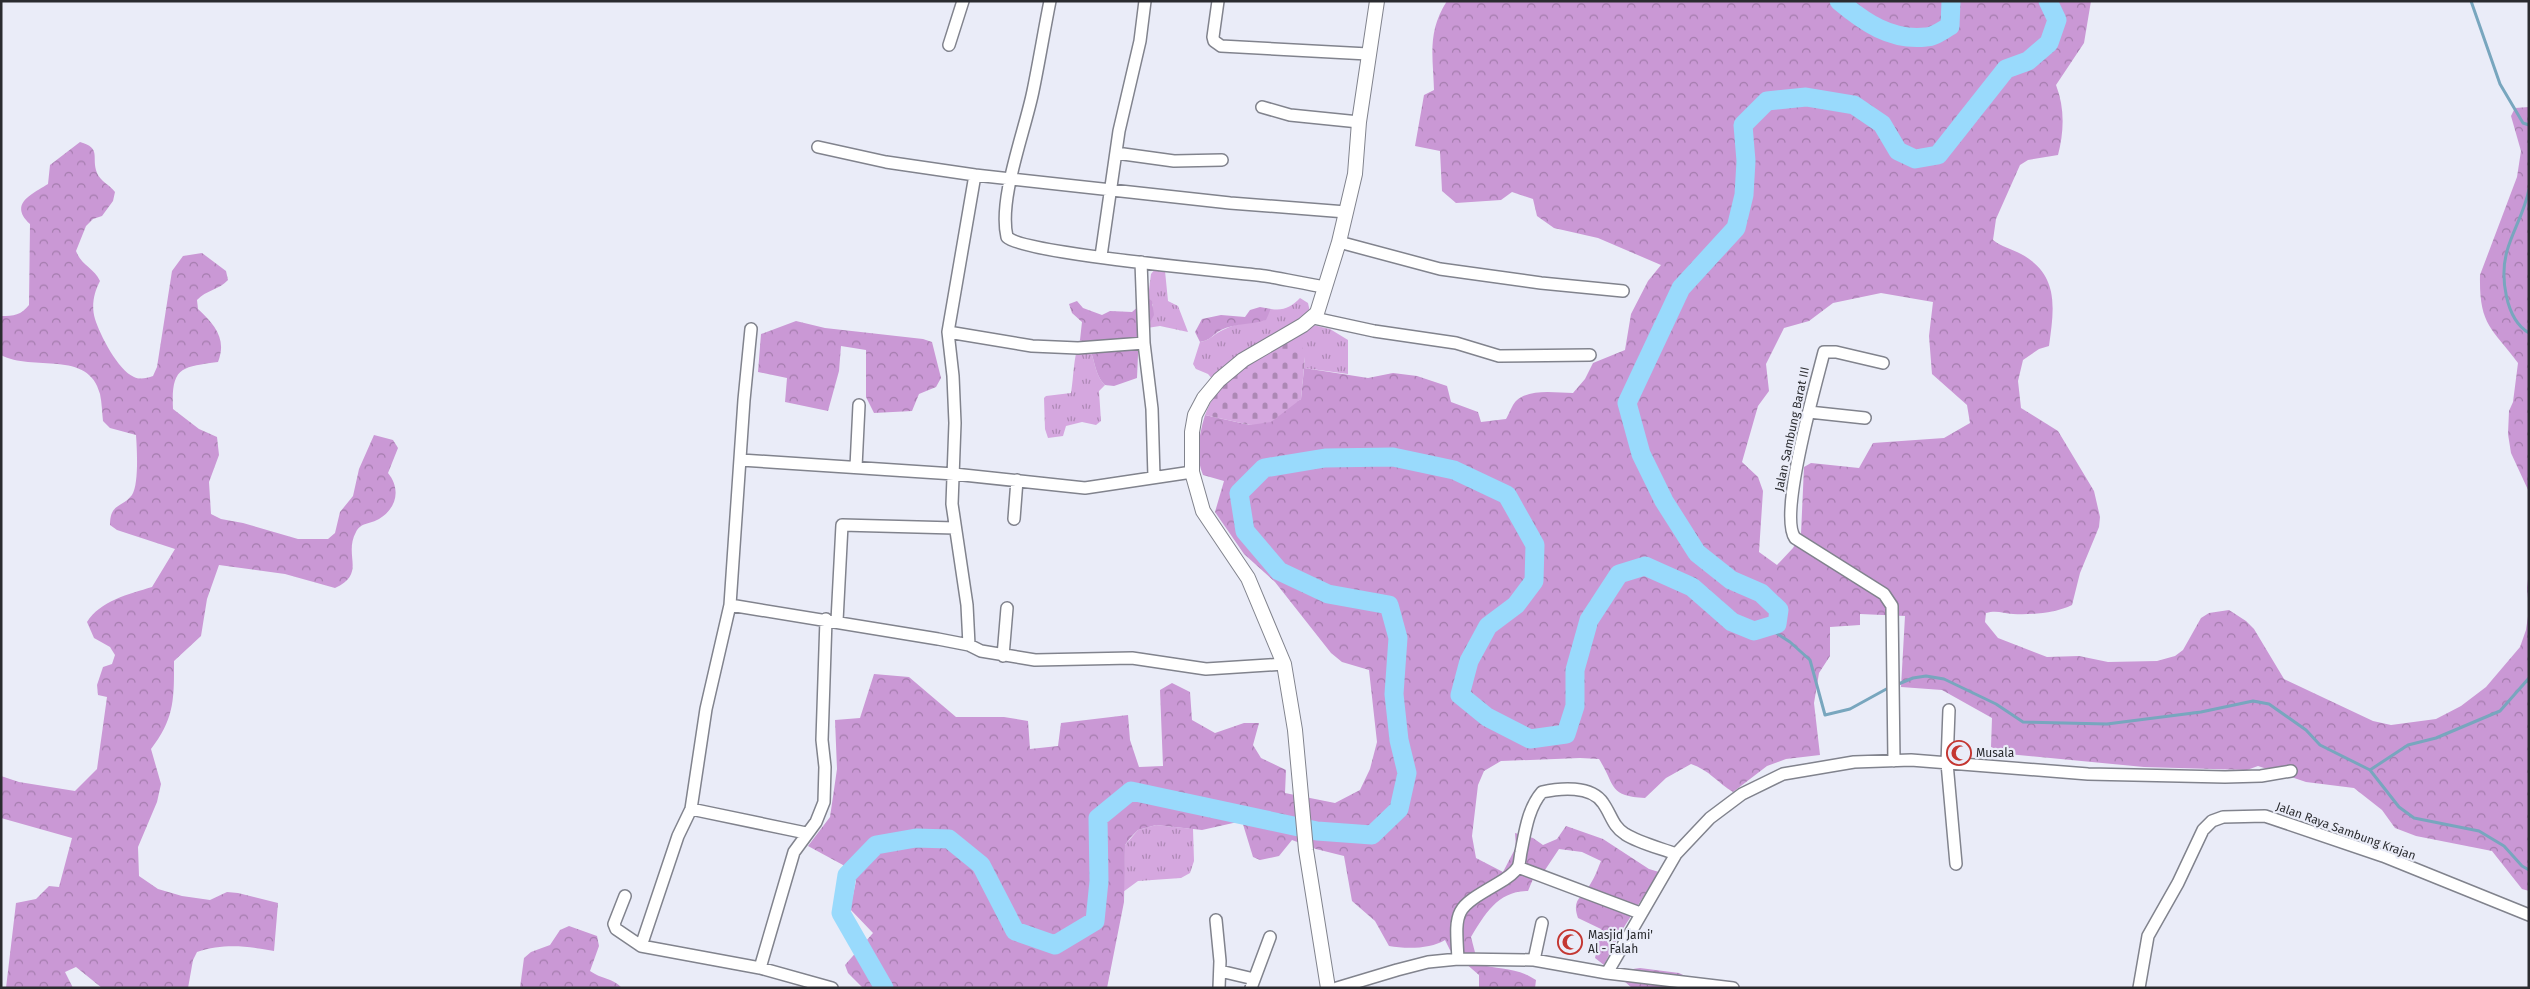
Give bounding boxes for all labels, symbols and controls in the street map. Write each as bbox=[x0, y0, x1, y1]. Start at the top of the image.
street label: Jalan Sambung Barat III bbox=[1772, 365, 1812, 493]
mosque icon: Musala bbox=[1946, 740, 1972, 766]
place label: Musala bbox=[1976, 746, 2014, 760]
street label: Jalan Raya Sambung Krajan bbox=[2274, 799, 2418, 863]
place label: Masjid Jami' Al - Falah bbox=[1588, 928, 1653, 956]
mosque icon: Masjid Jami' Al - Falah bbox=[1557, 929, 1583, 955]

